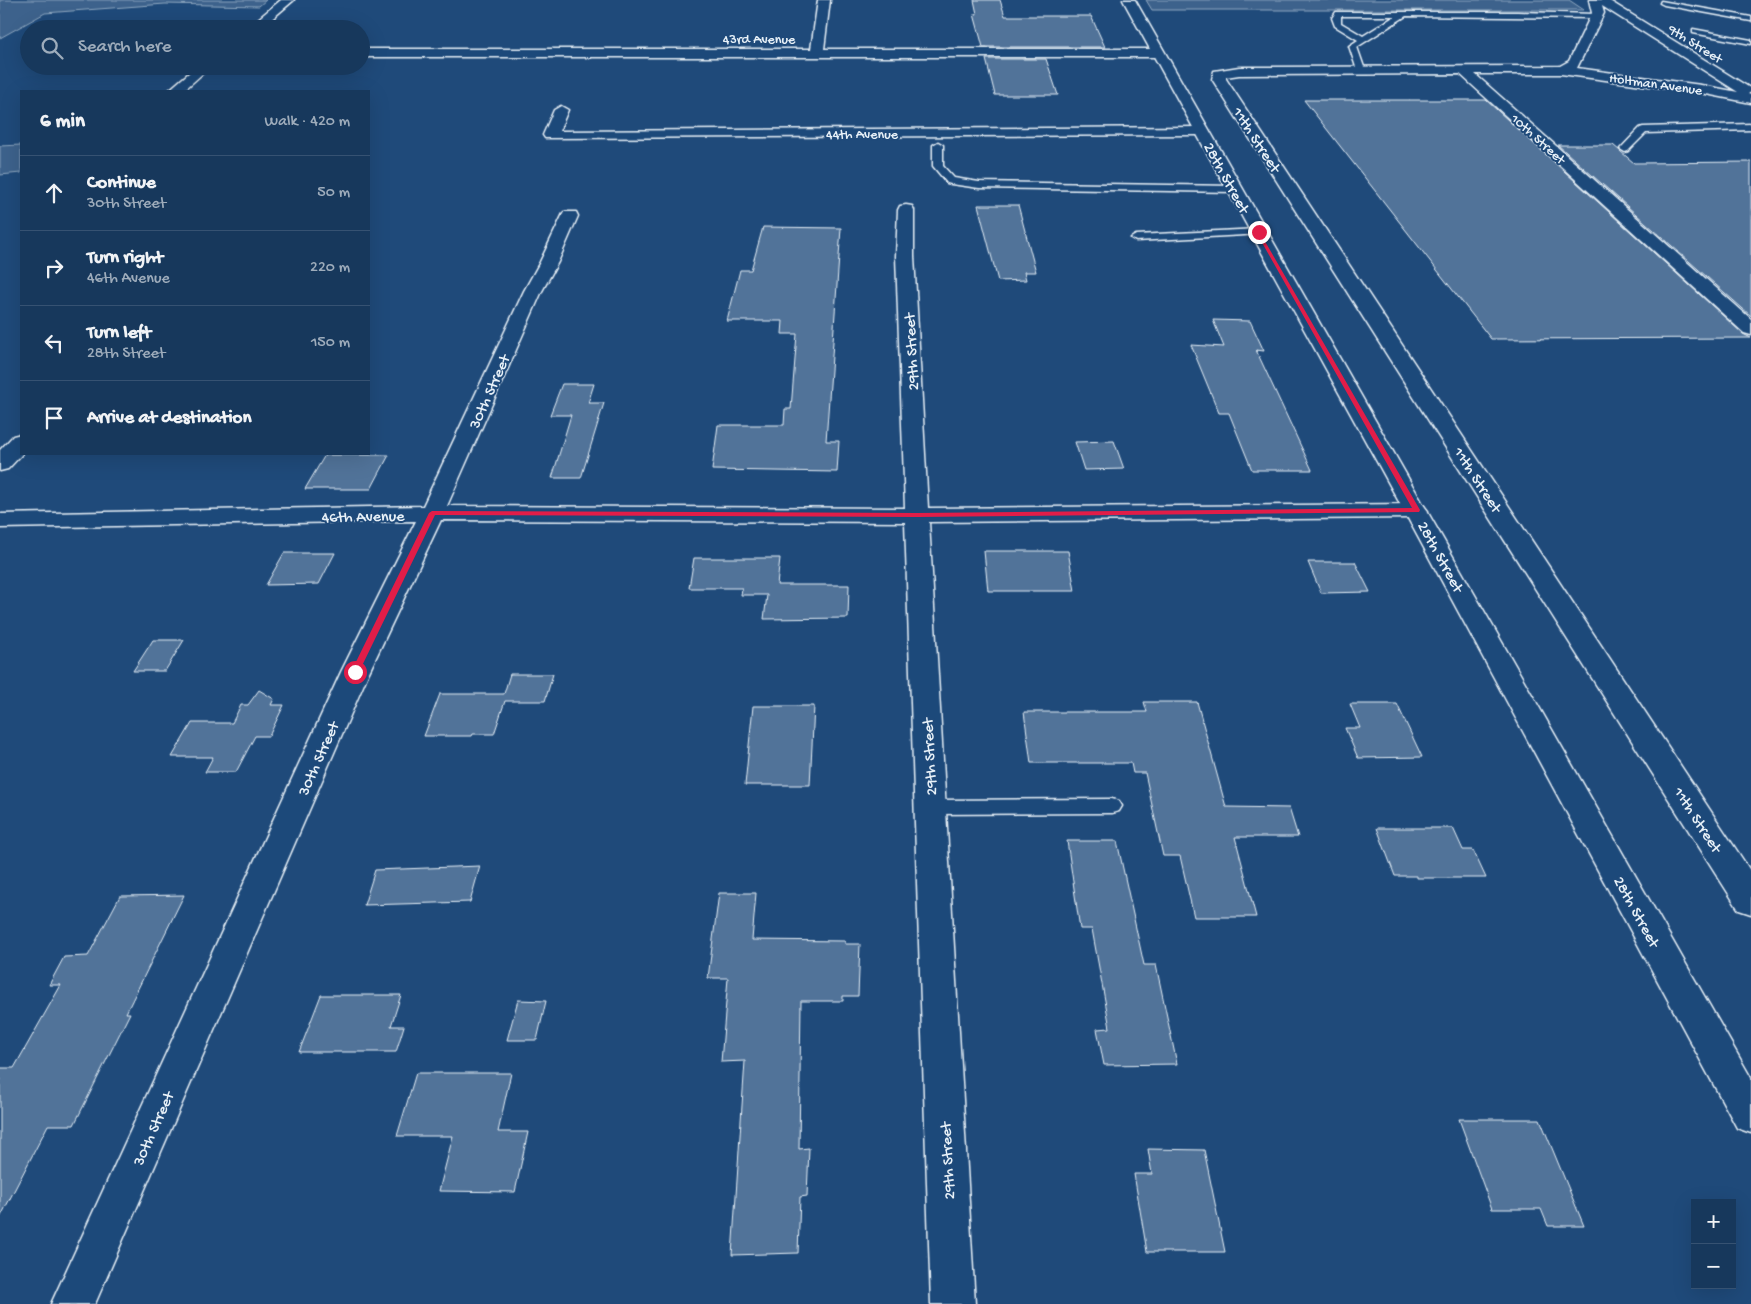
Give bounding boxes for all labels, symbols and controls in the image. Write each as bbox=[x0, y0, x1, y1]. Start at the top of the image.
search box bbox=[20, 20, 370, 75]
street label: 9th Street bbox=[1663, 21, 1726, 69]
street label: 43rd Avenue bbox=[723, 32, 796, 49]
icon: search bbox=[38, 34, 66, 62]
text: Search here bbox=[78, 36, 172, 59]
street label: Holtman Avenue bbox=[1608, 71, 1704, 101]
street label: 11th Street bbox=[1226, 104, 1284, 179]
text: 6 min bbox=[40, 110, 85, 135]
street label: 10th Street bbox=[1506, 110, 1569, 170]
text: Walk · 420 m bbox=[265, 113, 350, 132]
street label: 44th Avenue bbox=[826, 127, 899, 144]
street label: 28th Street bbox=[1198, 140, 1253, 219]
text: Continue bbox=[87, 172, 156, 195]
icon: ahead bbox=[40, 179, 68, 207]
text: 50 m bbox=[317, 184, 350, 203]
text: 30th Street bbox=[87, 195, 166, 214]
route end bbox=[1248, 221, 1271, 244]
text: Turn right bbox=[87, 247, 163, 270]
icon: right bbox=[40, 254, 68, 282]
text: 220 m bbox=[310, 259, 350, 278]
text: 46th Avenue bbox=[87, 270, 170, 289]
street label: 29th Street bbox=[902, 311, 925, 391]
text: Turn left bbox=[87, 322, 151, 345]
icon: left bbox=[40, 329, 68, 357]
text: 150 m bbox=[311, 334, 350, 353]
text: 28th Street bbox=[87, 345, 165, 364]
street label: 30th Street bbox=[466, 351, 517, 433]
icon: arrive bbox=[40, 404, 68, 432]
text: Arrive at destination bbox=[87, 407, 251, 430]
street label: 11th Street bbox=[1447, 444, 1505, 519]
street label: 46th Avenue bbox=[322, 508, 405, 529]
street label: 28th Street bbox=[1412, 519, 1467, 598]
route start bbox=[344, 661, 367, 684]
street label: 29th Street bbox=[920, 716, 943, 796]
street label: 30th Street bbox=[295, 718, 346, 800]
street label: 11th Street bbox=[1667, 784, 1725, 859]
street label: 28th Street bbox=[1608, 874, 1663, 953]
street label: 30th Street bbox=[130, 1088, 181, 1170]
street label: 29th Street bbox=[938, 1120, 961, 1200]
map controls bbox=[1691, 1199, 1736, 1289]
button: + bbox=[1691, 1199, 1736, 1244]
button: − bbox=[1691, 1244, 1736, 1289]

